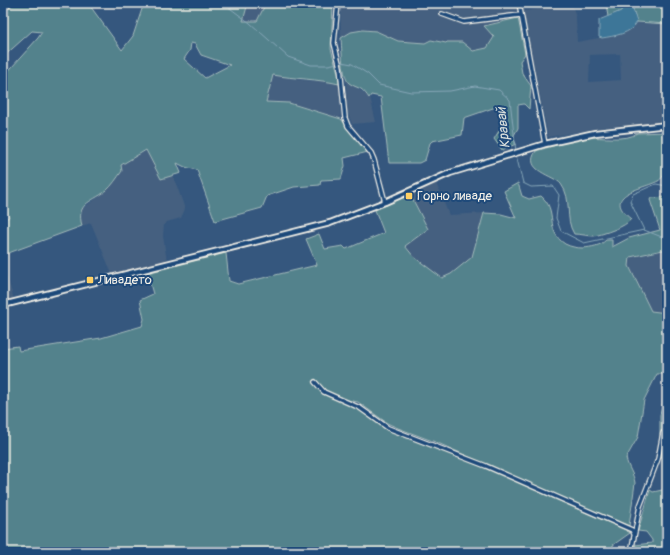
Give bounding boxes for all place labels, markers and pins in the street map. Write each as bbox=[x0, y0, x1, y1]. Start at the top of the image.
place label: Горно ливаде bbox=[417, 188, 492, 204]
marker: Горно ливаде bbox=[404, 191, 414, 201]
place label: Ливадето bbox=[97, 272, 152, 288]
marker: Ливадето bbox=[85, 275, 95, 285]

